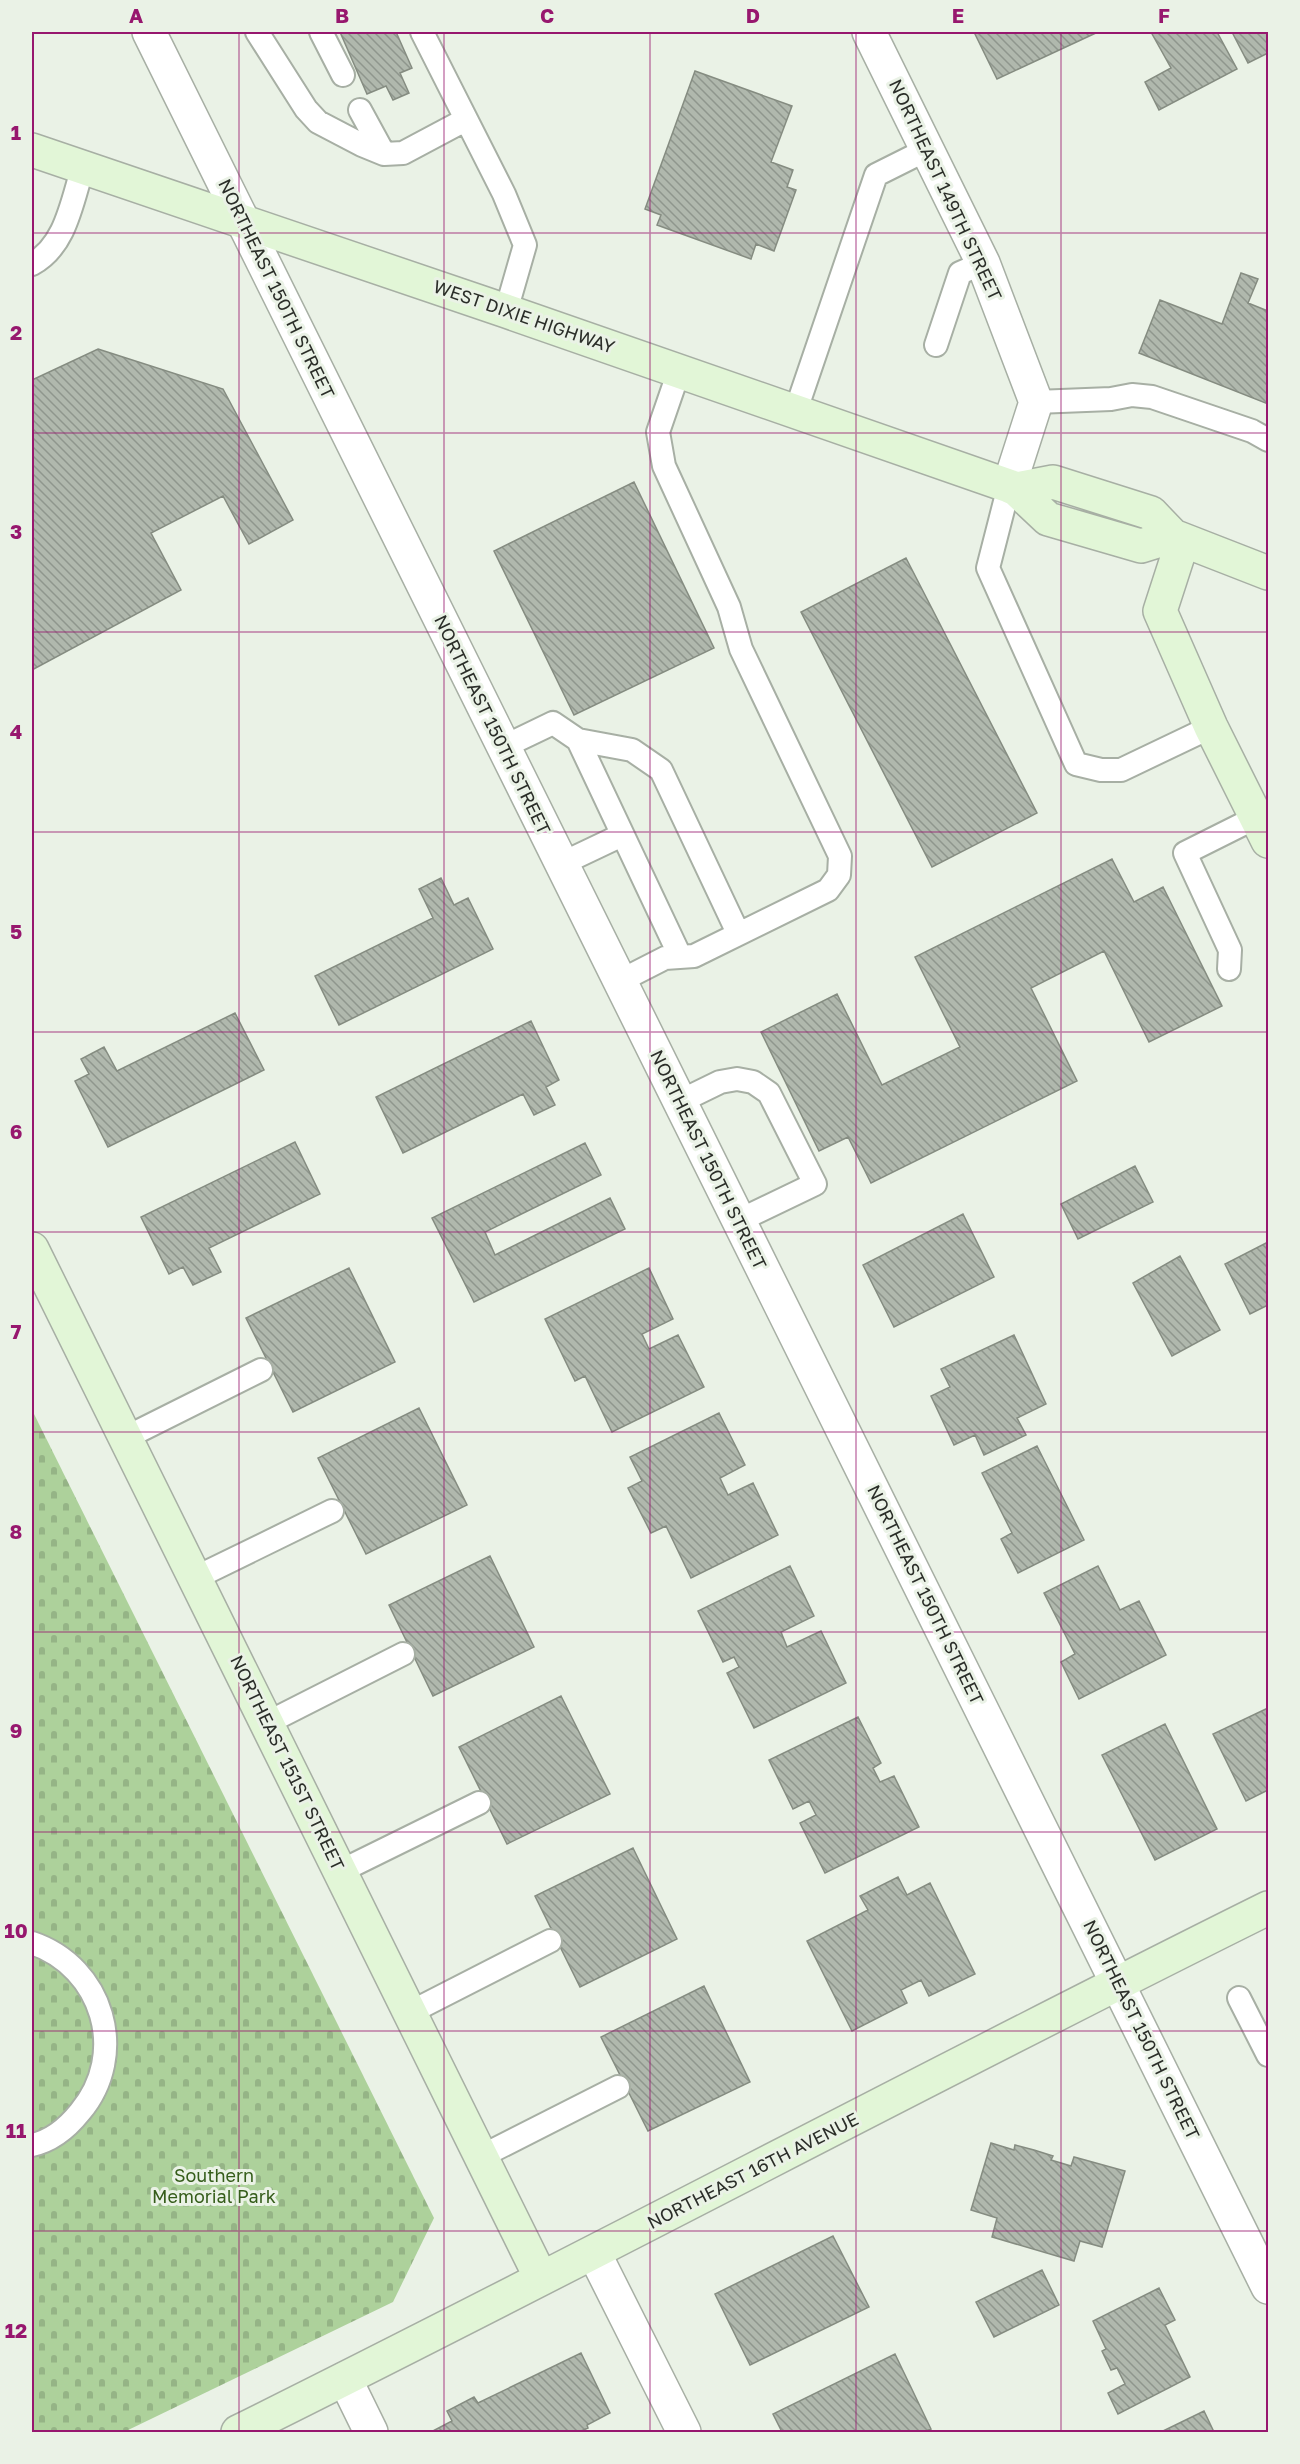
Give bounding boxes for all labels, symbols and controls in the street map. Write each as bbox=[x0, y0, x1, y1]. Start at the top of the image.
text: A bbox=[129, 3, 143, 27]
text: B bbox=[335, 3, 349, 27]
text: C bbox=[540, 3, 554, 27]
text: D bbox=[746, 3, 760, 27]
text: E bbox=[952, 3, 964, 27]
text: F bbox=[1158, 3, 1170, 27]
street label: NORTHEAST 149TH STREET bbox=[885, 75, 1007, 304]
text: 1 bbox=[11, 120, 21, 144]
street label: NORTHEAST 150TH STREET bbox=[214, 175, 340, 402]
street label: WEST DIXIE HIGHWAY bbox=[431, 275, 618, 358]
text: 2 bbox=[10, 320, 22, 344]
text: 3 bbox=[10, 519, 22, 543]
street label: NORTHEAST 150TH STREET bbox=[430, 611, 556, 838]
text: 4 bbox=[10, 719, 22, 743]
text: 5 bbox=[10, 919, 22, 943]
street label: NORTHEAST 150TH STREET bbox=[646, 1046, 772, 1273]
text: 6 bbox=[10, 1119, 22, 1143]
text: 7 bbox=[11, 1319, 22, 1343]
street label: NORTHEAST 150TH STREET bbox=[863, 1481, 989, 1708]
text: 8 bbox=[10, 1519, 22, 1543]
street label: NORTHEAST 151ST STREET bbox=[226, 1651, 350, 1874]
text: 9 bbox=[10, 1718, 22, 1742]
street label: NORTHEAST 150TH STREET bbox=[1079, 1916, 1205, 2143]
text: 10 bbox=[4, 1918, 28, 1942]
street label: NORTHEAST 16TH AVENUE bbox=[643, 2107, 862, 2233]
text: 11 bbox=[6, 2118, 26, 2142]
park label: Southern Memorial Park bbox=[152, 2164, 276, 2207]
text: 12 bbox=[5, 2318, 27, 2342]

